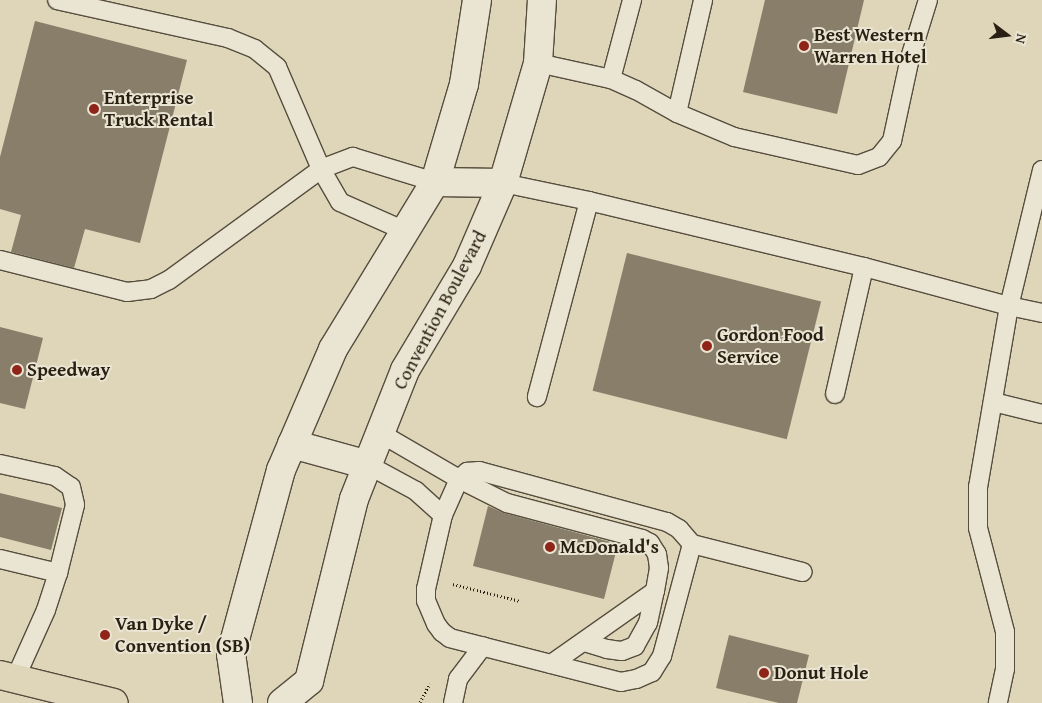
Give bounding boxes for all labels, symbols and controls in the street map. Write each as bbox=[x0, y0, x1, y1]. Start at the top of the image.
north arrow bbox=[982, 10, 1032, 60]
place label: Best Western Warren Hotel bbox=[814, 24, 927, 68]
text: N bbox=[1011, 32, 1032, 46]
marker: Best Western Warren Hotel bbox=[798, 40, 810, 52]
place label: Enterprise Truck Rental bbox=[104, 87, 213, 131]
marker: Enterprise Truck Rental bbox=[88, 103, 100, 115]
street label: Convention Boulevard bbox=[388, 227, 492, 393]
place label: Gordon Food Service bbox=[717, 324, 824, 368]
marker: Gordon Food Service bbox=[701, 340, 713, 352]
place label: Speedway bbox=[27, 359, 110, 381]
marker: Speedway bbox=[11, 364, 23, 376]
place label: McDonald's bbox=[560, 536, 659, 558]
marker: McDonald's bbox=[544, 541, 556, 553]
place label: Van Dyke / Convention (SB) bbox=[115, 613, 250, 657]
marker: Van Dyke / Convention (SB) bbox=[99, 629, 111, 641]
place label: Donut Hole bbox=[774, 662, 868, 684]
marker: Donut Hole bbox=[758, 667, 770, 679]

